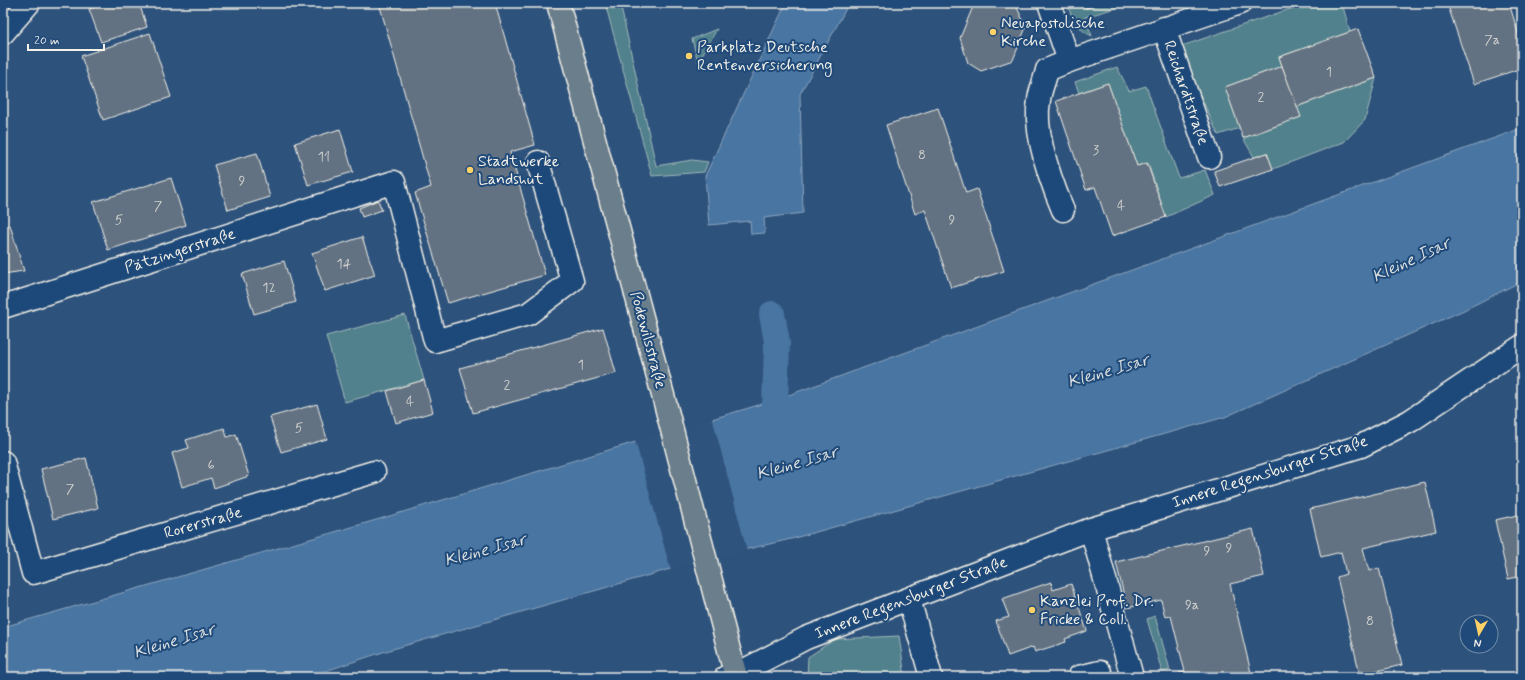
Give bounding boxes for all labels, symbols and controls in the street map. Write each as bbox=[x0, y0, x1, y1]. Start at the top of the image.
place label: Neuapostolische Kirche bbox=[1001, 13, 1105, 52]
scale bar bbox=[28, 26, 104, 52]
marker: Neuapostolische Kirche bbox=[988, 27, 998, 37]
house number: 7a bbox=[1484, 31, 1500, 49]
text: 20 m bbox=[34, 33, 60, 49]
place label: Parkplatz Deutsche Rentenversicherung bbox=[697, 37, 832, 77]
street label: Reichardtstraße bbox=[1158, 38, 1214, 148]
marker: Parkplatz Deutsche Rentenversicherung bbox=[684, 51, 694, 61]
house number: 1 bbox=[1326, 63, 1332, 81]
house number: 2 bbox=[1258, 88, 1265, 106]
house number: 3 bbox=[1093, 141, 1099, 159]
house number: 8 bbox=[918, 146, 926, 164]
house number: 11 bbox=[318, 148, 330, 166]
place label: Stadtwerke Landshut bbox=[478, 151, 560, 190]
marker: Stadtwerke Landshut bbox=[465, 165, 475, 175]
house number: 9 bbox=[239, 172, 246, 190]
house number: 7 bbox=[154, 197, 163, 215]
house number: 4 bbox=[1117, 197, 1125, 215]
house number: 5 bbox=[115, 211, 123, 229]
house number: 9 bbox=[949, 211, 956, 229]
street label: Pätzingerstraße bbox=[122, 223, 238, 279]
water label: Kleine Isar bbox=[1368, 231, 1456, 288]
house number: 14 bbox=[337, 255, 352, 273]
house number: 12 bbox=[262, 279, 276, 297]
street label: Podewilsstraße bbox=[625, 289, 671, 391]
water label: Kleine Isar bbox=[1065, 348, 1154, 393]
house number: 1 bbox=[578, 356, 584, 374]
house number: 2 bbox=[504, 376, 511, 394]
house number: 4 bbox=[406, 393, 414, 411]
house number: 5 bbox=[295, 419, 303, 437]
street label: Innere Regensburger Straße bbox=[1170, 430, 1371, 515]
water label: Kleine Isar bbox=[754, 440, 843, 485]
house number: 6 bbox=[207, 456, 215, 474]
house number: 7 bbox=[66, 480, 75, 498]
street label: Rorerstraße bbox=[162, 502, 245, 544]
water label: Kleine Isar bbox=[442, 528, 531, 571]
house number: 9 bbox=[1226, 539, 1233, 557]
house number: 9 bbox=[1204, 542, 1211, 560]
street label: Innere Regensburger Straße bbox=[812, 552, 1011, 645]
place label: Kanzlei Prof. Dr. Fricke & Coll. bbox=[1040, 591, 1154, 630]
house number: 9a bbox=[1185, 596, 1199, 614]
marker: Kanzlei Prof. Dr. Fricke & Coll. bbox=[1027, 605, 1037, 615]
house number: 8 bbox=[1366, 612, 1374, 630]
north arrow bbox=[1459, 614, 1499, 654]
water label: Kleine Isar bbox=[131, 617, 220, 664]
text: N bbox=[1473, 635, 1482, 650]

